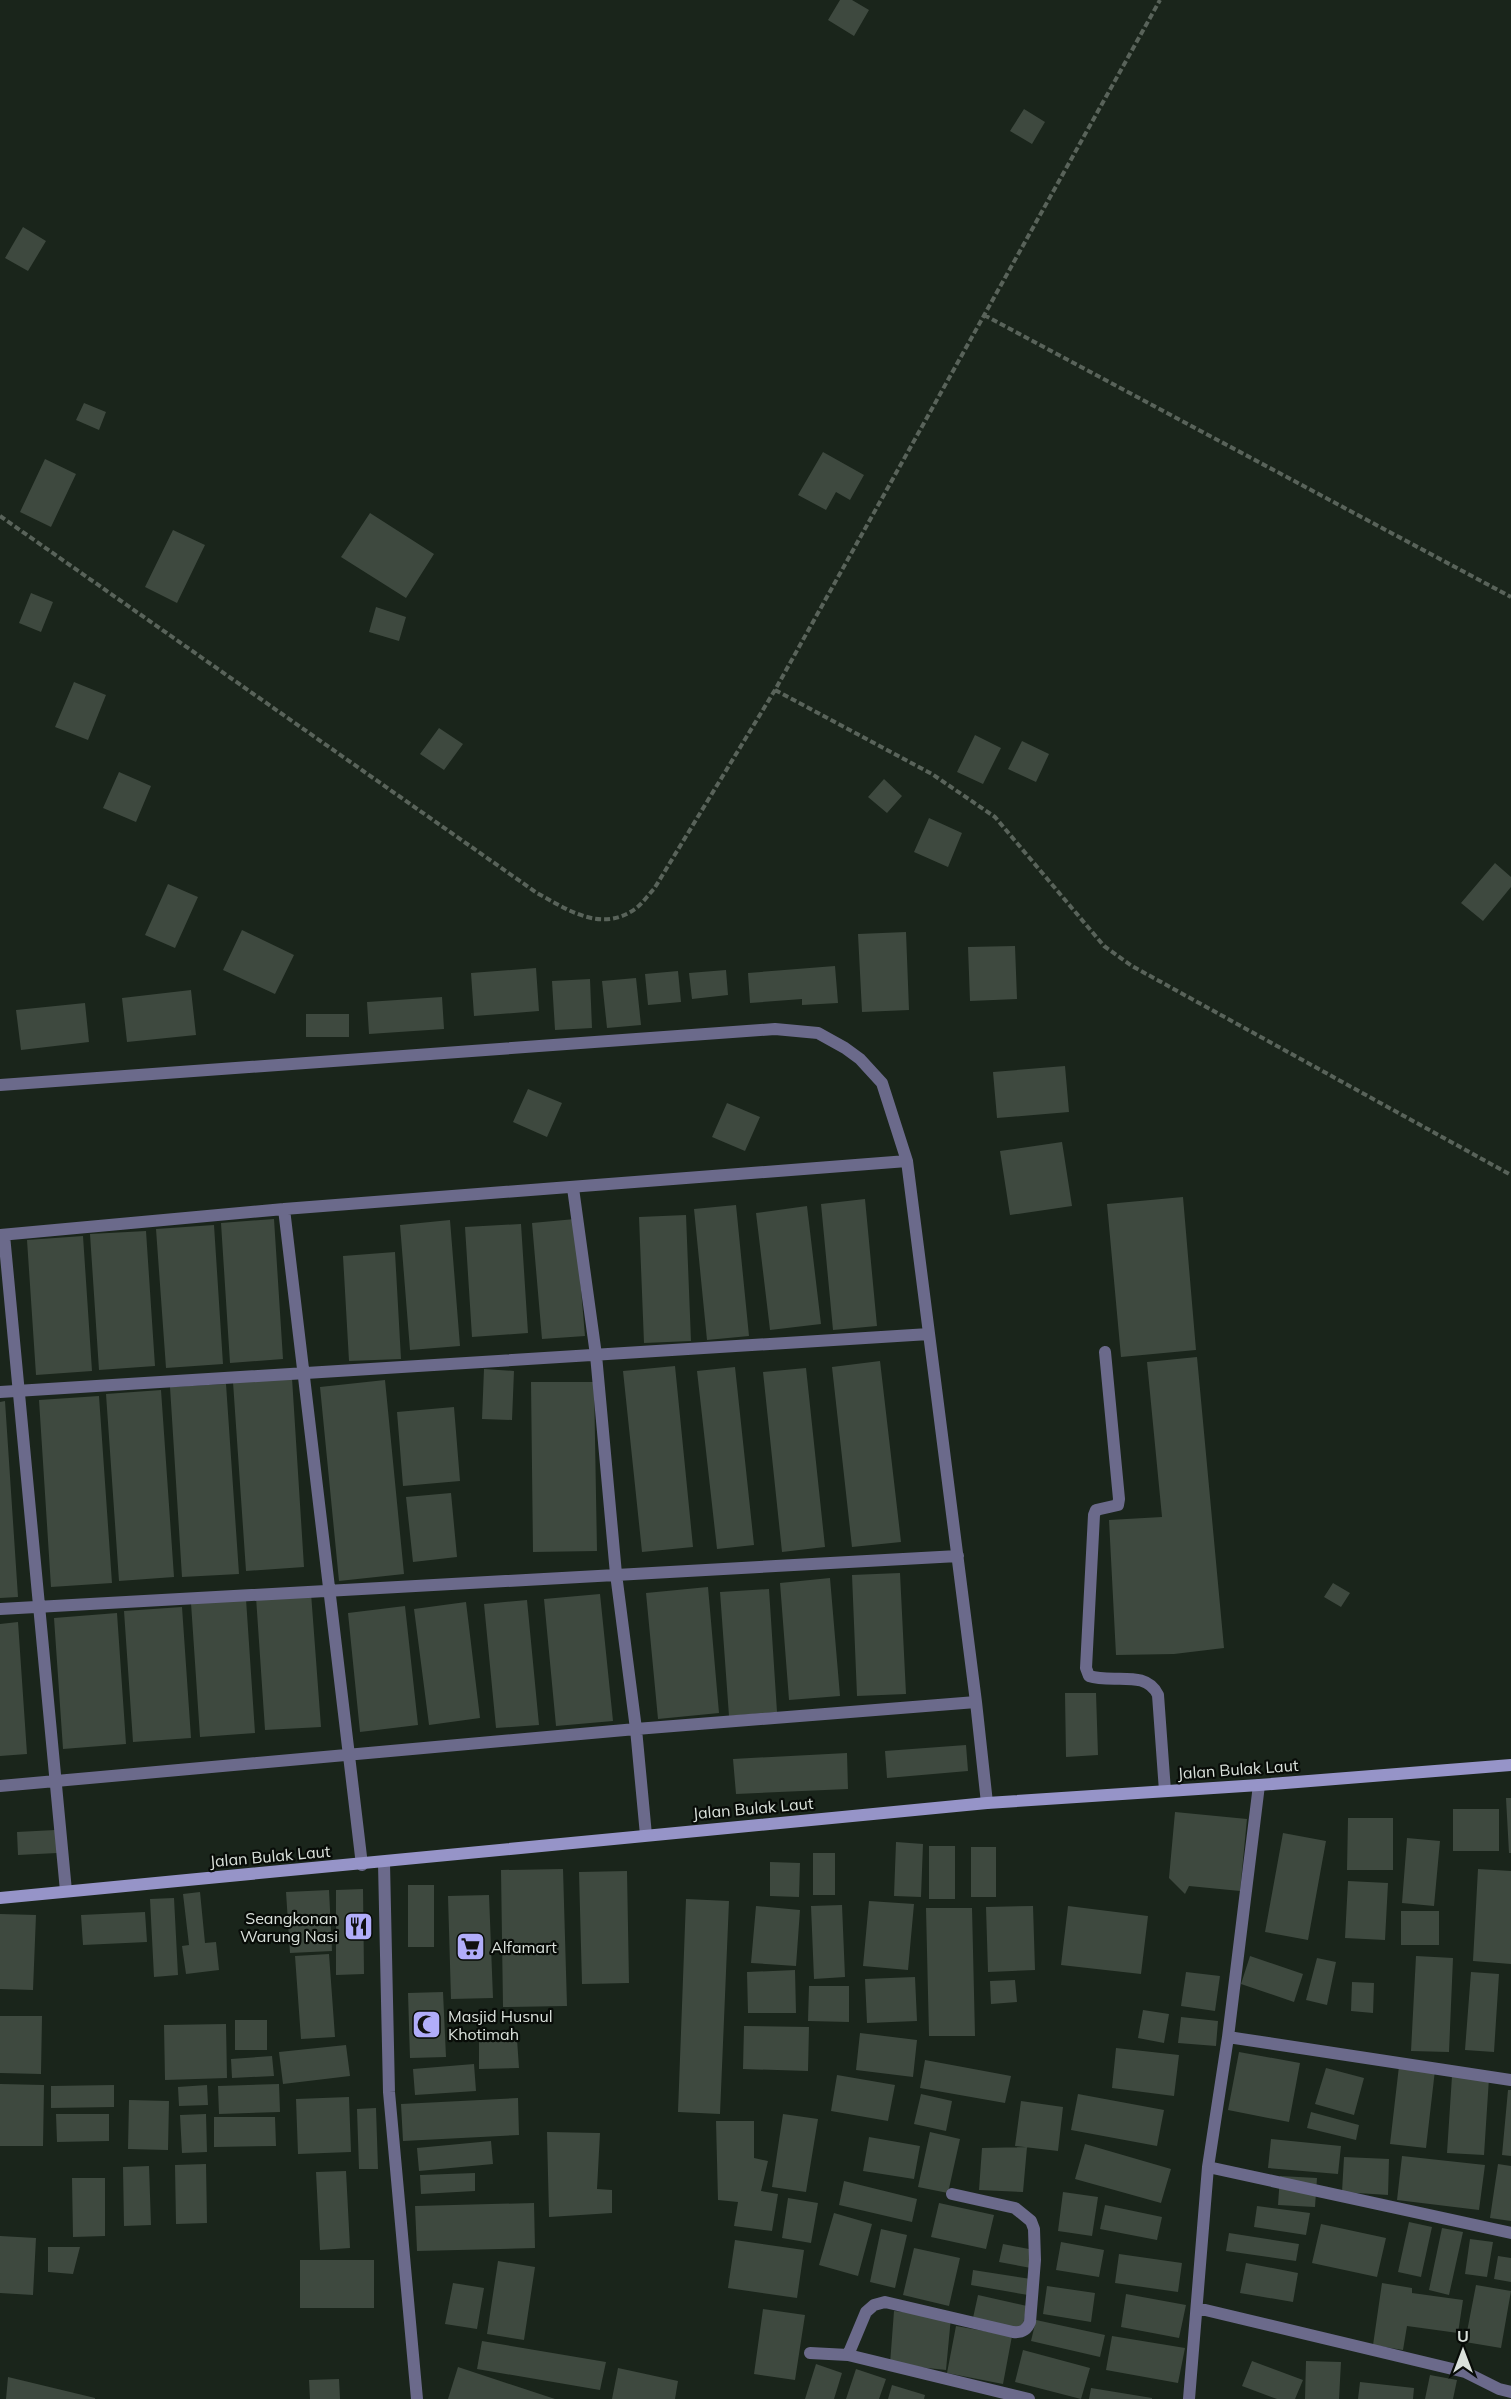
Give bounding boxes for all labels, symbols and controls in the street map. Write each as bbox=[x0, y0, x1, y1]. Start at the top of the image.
street label: Jalan Bulak Laut bbox=[1177, 1755, 1299, 1783]
street label: Jalan Bulak Laut bbox=[692, 1793, 814, 1823]
street label: Jalan Bulak Laut bbox=[209, 1841, 331, 1871]
place label: Seangkonan Warung Nasi bbox=[240, 1908, 338, 1946]
restaurant icon: Seangkonan Warung Nasi bbox=[343, 1911, 375, 1943]
supermarket icon: Alfamart bbox=[454, 1931, 486, 1963]
place label: Alfamart bbox=[491, 1937, 557, 1957]
place label: Masjid Husnul Khotimah bbox=[448, 2006, 553, 2044]
mosque icon: Masjid Husnul Khotimah bbox=[411, 2009, 443, 2041]
north arrow bbox=[1433, 2321, 1493, 2381]
text: U bbox=[1457, 2326, 1469, 2346]

